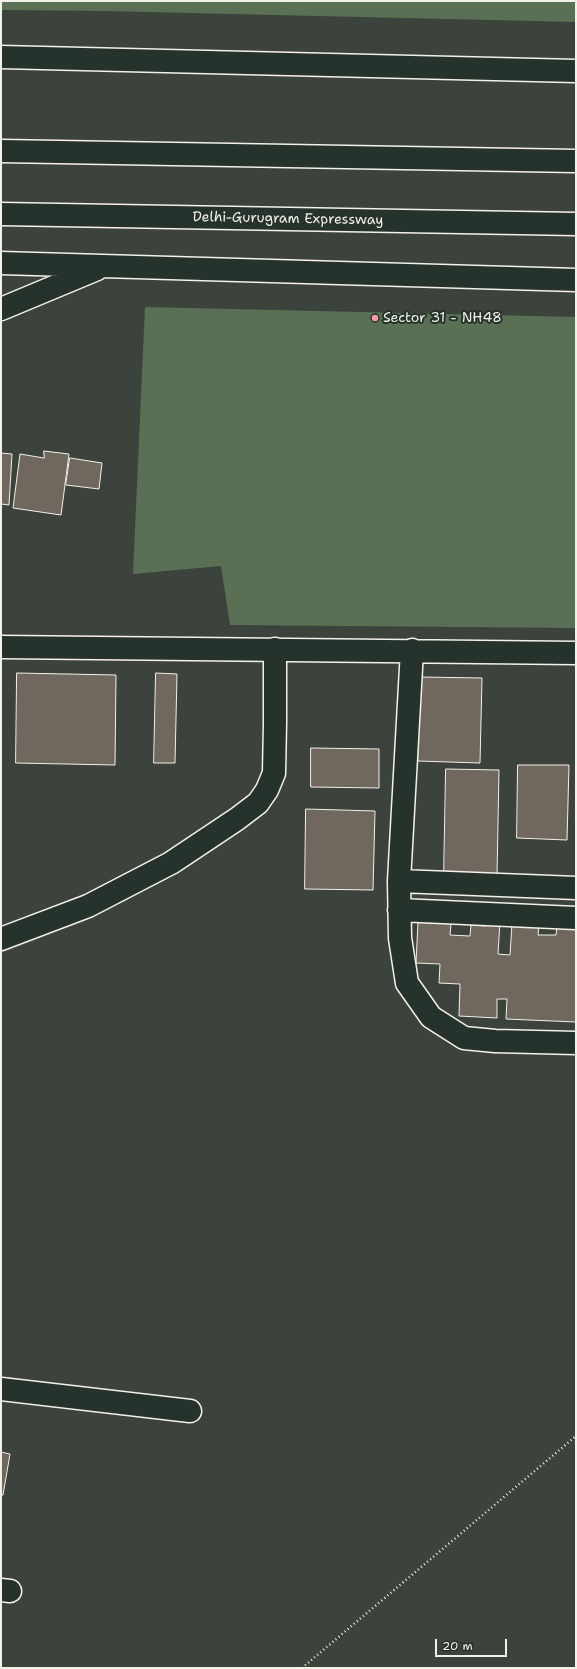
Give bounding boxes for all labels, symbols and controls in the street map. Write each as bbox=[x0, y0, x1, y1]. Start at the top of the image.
street label: Delhi-Gurugram Expressway bbox=[192, 209, 384, 229]
place label: Sector 31 - NH48 bbox=[383, 310, 502, 326]
marker: Sector 31 - NH48 bbox=[370, 313, 380, 323]
scale bar bbox=[437, 1631, 509, 1657]
text: 20 m bbox=[442, 1638, 473, 1654]

